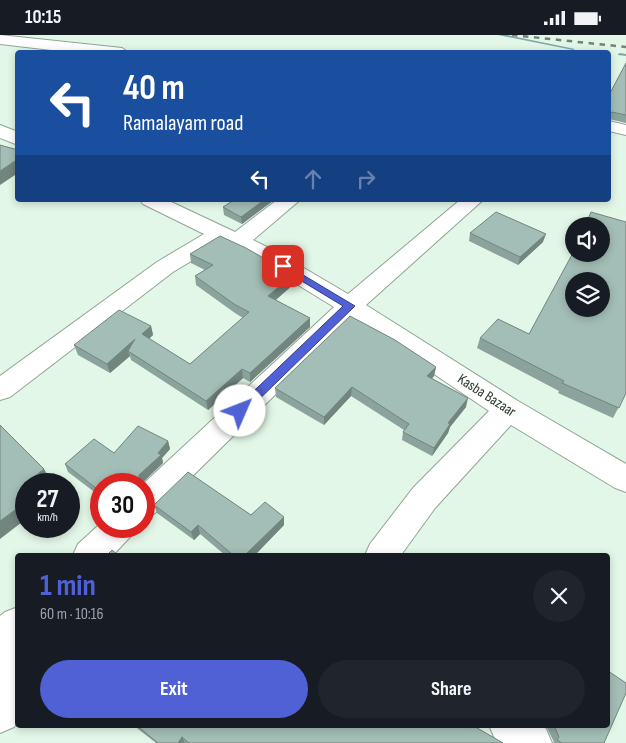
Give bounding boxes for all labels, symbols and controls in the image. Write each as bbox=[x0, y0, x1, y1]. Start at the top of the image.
text: 10:15 bbox=[25, 6, 61, 29]
text: 40 m bbox=[123, 67, 185, 110]
icon: left bbox=[40, 70, 105, 135]
text: Ramalayam road bbox=[123, 110, 243, 137]
icon: left bbox=[246, 165, 274, 193]
icon: ahead bbox=[299, 165, 327, 193]
icon: right bbox=[352, 165, 380, 193]
map controls bbox=[565, 217, 610, 317]
button: sound bbox=[565, 217, 610, 262]
pin bbox=[262, 245, 304, 287]
icon: arrive bbox=[269, 252, 297, 280]
button: layers bbox=[565, 272, 610, 317]
street label: Kasba Bazaar bbox=[454, 369, 520, 422]
position arrow bbox=[213, 384, 265, 436]
speed limit sign: 30 bbox=[90, 473, 155, 538]
text: 27 bbox=[37, 484, 58, 515]
text: km/h bbox=[37, 510, 58, 525]
text: 1 min bbox=[40, 568, 96, 604]
button: close bbox=[533, 570, 585, 622]
text: 60 m · 10:16 bbox=[40, 605, 103, 624]
button: Exit bbox=[40, 660, 308, 718]
button: Share bbox=[318, 660, 585, 718]

